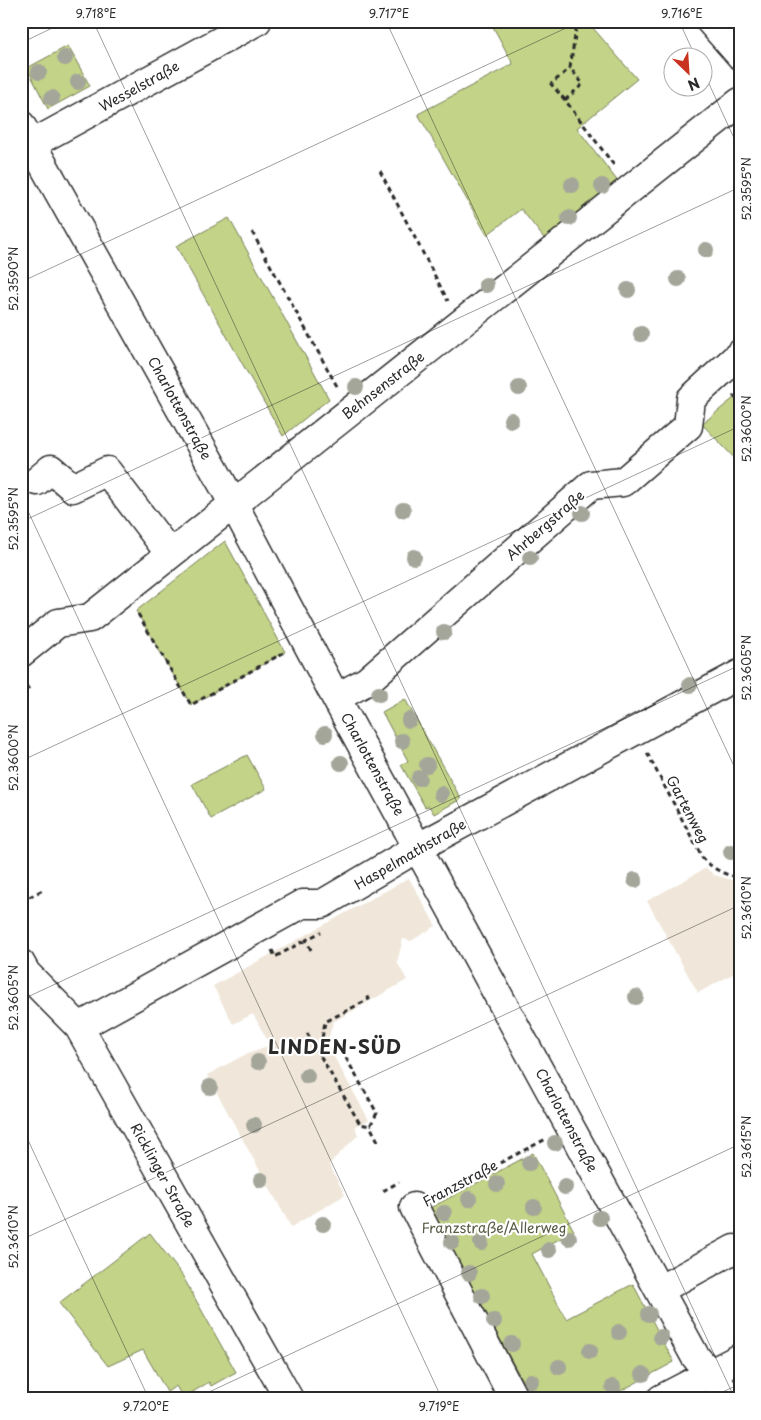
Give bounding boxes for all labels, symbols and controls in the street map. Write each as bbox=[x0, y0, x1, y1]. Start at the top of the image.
text: 9.718°E bbox=[75, 4, 117, 22]
text: 9.717°E bbox=[369, 4, 409, 22]
text: 9.716°E bbox=[661, 4, 703, 22]
north arrow bbox=[664, 48, 714, 98]
street label: Wesselstraße bbox=[95, 55, 183, 117]
text: N bbox=[684, 72, 703, 96]
text: 52.3595°N bbox=[737, 157, 755, 221]
text: 52.3590°N bbox=[4, 247, 22, 311]
street label: Behnsenstraße bbox=[337, 346, 429, 424]
street label: Charlottenstraße bbox=[143, 353, 217, 463]
text: 52.3600°N bbox=[737, 395, 755, 463]
street label: Ahrbergstraße bbox=[501, 485, 589, 565]
text: 52.3595°N bbox=[4, 487, 22, 551]
text: 52.3605°N bbox=[737, 635, 755, 701]
street label: Charlottenstraße bbox=[336, 709, 410, 819]
text: 52.3600°N bbox=[4, 724, 22, 792]
street label: Gartenweg bbox=[661, 772, 715, 846]
street label: Haspelmathstraße bbox=[350, 813, 470, 895]
text: 52.3610°N bbox=[737, 876, 755, 940]
text: 52.3605°N bbox=[4, 965, 22, 1031]
district label: LINDEN-SÜD bbox=[268, 1032, 402, 1060]
street label: Charlottenstraße bbox=[531, 1064, 603, 1176]
text: 52.3615°N bbox=[737, 1116, 755, 1178]
street label: Ricklinger Straße bbox=[126, 1119, 200, 1231]
street label: Franzstraße bbox=[419, 1154, 501, 1212]
text: 52.3610°N bbox=[4, 1205, 22, 1269]
park label: Franzstraße/Allerweg bbox=[421, 1217, 567, 1238]
text: 9.720°E bbox=[123, 1397, 169, 1415]
text: 9.719°E bbox=[419, 1397, 460, 1415]

